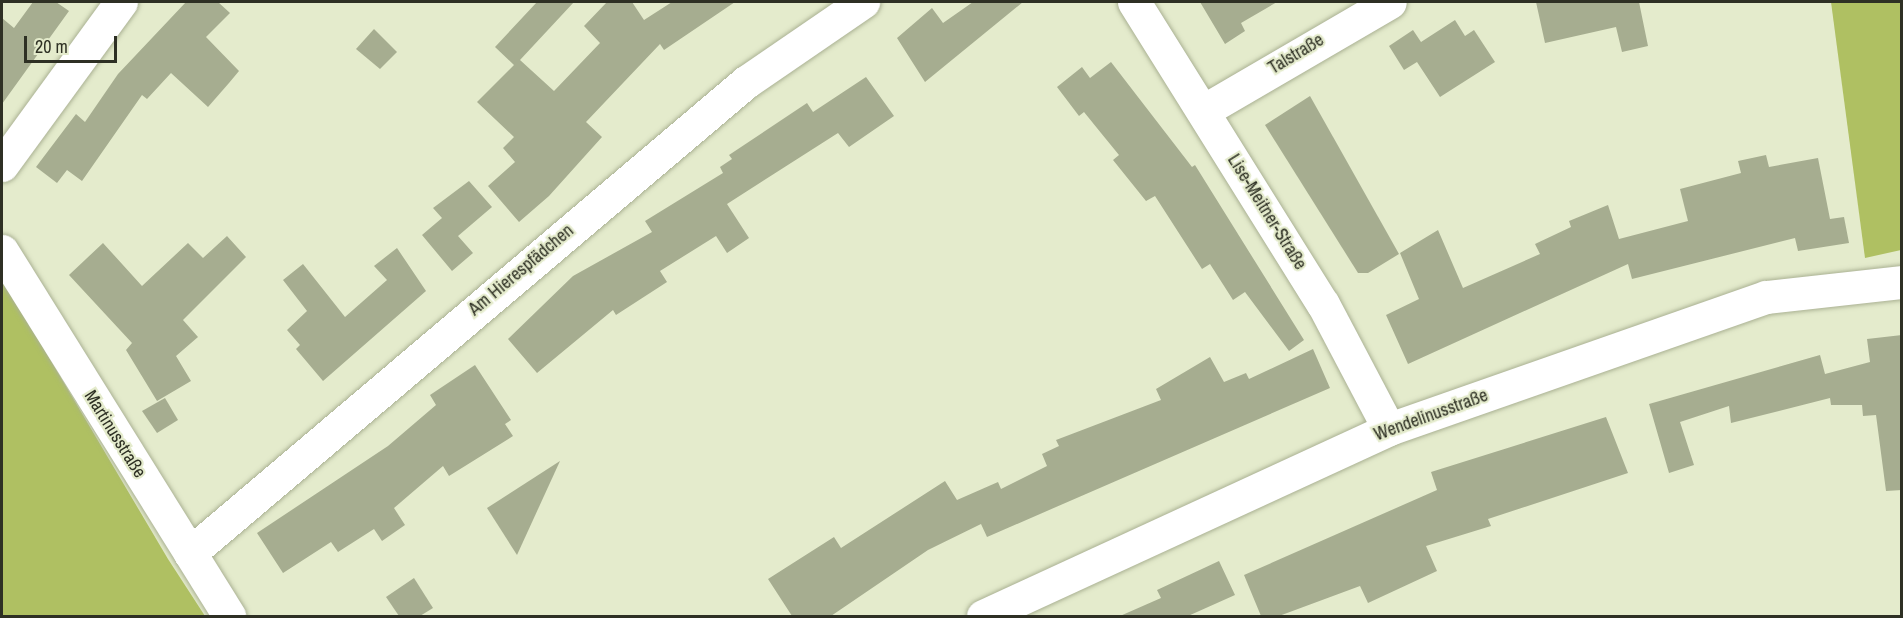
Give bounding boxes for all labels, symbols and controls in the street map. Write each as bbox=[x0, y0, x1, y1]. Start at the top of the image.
scale bar bbox=[27, 24, 120, 62]
street label: Talstraße bbox=[1264, 29, 1328, 79]
text: 20 m bbox=[35, 34, 68, 59]
street label: Lise-Meitner-Straße bbox=[1223, 150, 1311, 274]
street label: Am Hierespfädchen bbox=[464, 220, 578, 320]
street label: Wendelinusstraße bbox=[1371, 384, 1491, 446]
street label: Martinusstraße bbox=[80, 386, 150, 482]

